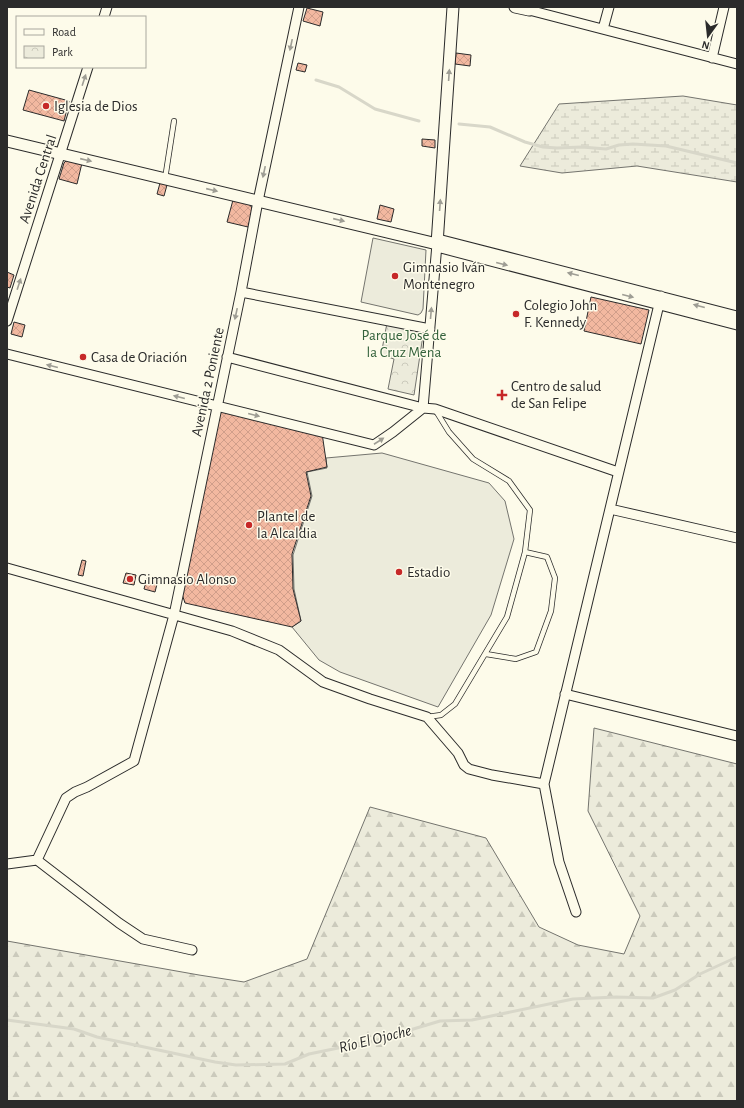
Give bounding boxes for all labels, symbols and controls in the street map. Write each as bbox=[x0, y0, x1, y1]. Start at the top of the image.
legend bbox=[16, 16, 146, 68]
north arrow bbox=[688, 16, 728, 56]
text: Road bbox=[52, 26, 76, 38]
one-way arrow bbox=[288, 39, 294, 51]
text: N bbox=[700, 39, 711, 51]
text: Park bbox=[52, 46, 73, 58]
one-way arrow bbox=[445, 69, 452, 81]
one-way arrow bbox=[81, 74, 87, 86]
place label: Iglesia de Dios bbox=[54, 99, 138, 114]
marker: Iglesia de Dios bbox=[41, 101, 51, 111]
street label: Avenida Central bbox=[17, 133, 59, 225]
one-way arrow bbox=[80, 157, 92, 163]
one-way arrow bbox=[261, 166, 267, 178]
one-way arrow bbox=[206, 187, 218, 193]
one-way arrow bbox=[436, 199, 443, 211]
one-way arrow bbox=[333, 217, 345, 223]
place label: Gimnasio Iván Montenegro bbox=[403, 260, 485, 292]
one-way arrow bbox=[496, 261, 508, 267]
one-way arrow bbox=[567, 270, 580, 276]
marker: Gimnasio Iván Montenegro bbox=[390, 271, 400, 281]
one-way arrow bbox=[16, 278, 22, 290]
one-way arrow bbox=[621, 294, 634, 300]
place label: Colegio John F. Kennedy bbox=[524, 298, 597, 330]
one-way arrow bbox=[693, 303, 706, 309]
one-way arrow bbox=[233, 307, 239, 320]
one-way arrow bbox=[428, 307, 435, 319]
marker: Colegio John F. Kennedy bbox=[511, 309, 521, 319]
street label: Avenida 2 Poniente bbox=[189, 326, 227, 438]
park label: Parque José de la Cruz Mena bbox=[361, 328, 447, 360]
place label: Casa de Oriación bbox=[91, 350, 187, 365]
marker: Casa de Oriación bbox=[78, 352, 88, 362]
one-way arrow bbox=[46, 362, 58, 368]
place label: Centro de salud de San Felipe bbox=[511, 379, 602, 411]
marker: Centro de salud de San Felipe bbox=[496, 389, 508, 401]
one-way arrow bbox=[172, 393, 185, 399]
one-way arrow bbox=[248, 413, 260, 419]
one-way arrow bbox=[374, 437, 385, 445]
place label: Plantel de la Alcaldia bbox=[257, 509, 317, 541]
marker: Plantel de la Alcaldia bbox=[244, 520, 254, 530]
place label: Estadio bbox=[407, 565, 450, 580]
marker: Estadio bbox=[394, 567, 404, 577]
place label: Gimnasio Alonso bbox=[138, 572, 236, 587]
marker: Gimnasio Alonso bbox=[125, 574, 135, 584]
water label: Río El Ojoche bbox=[337, 1022, 413, 1057]

